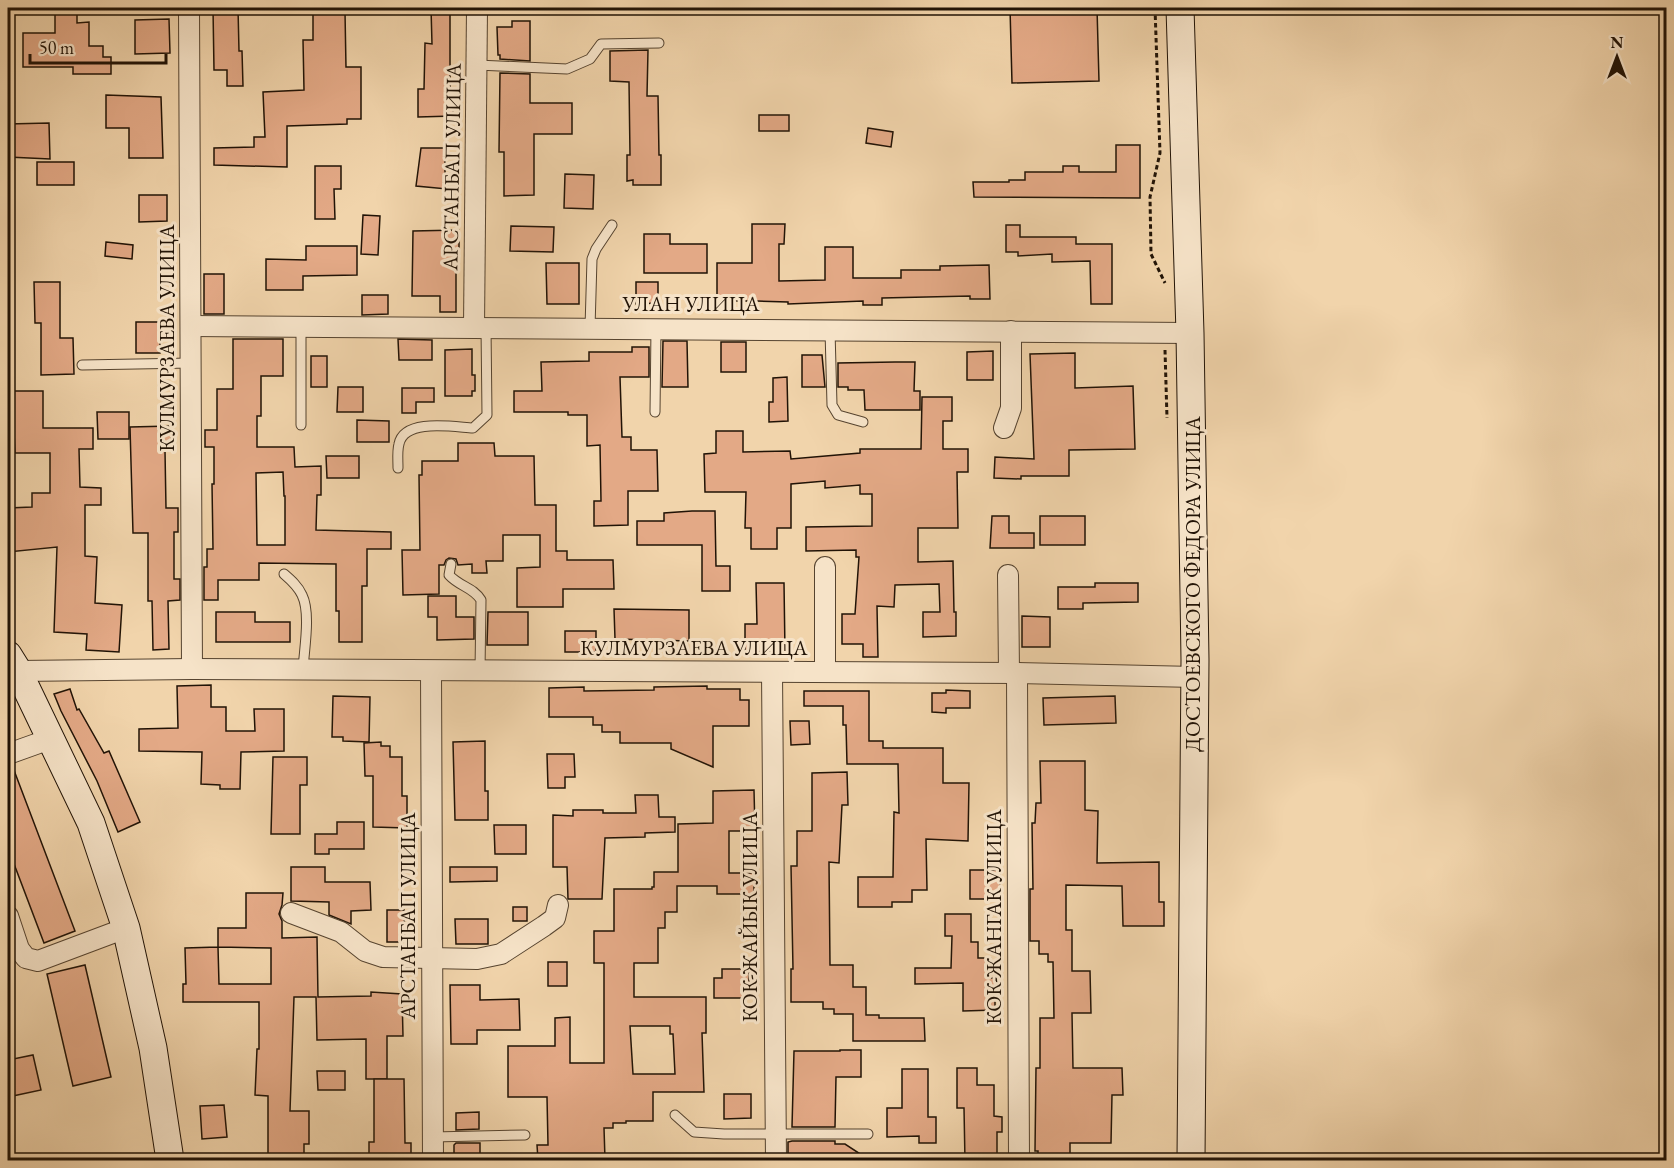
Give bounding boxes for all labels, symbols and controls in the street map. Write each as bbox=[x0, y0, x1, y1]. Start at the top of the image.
scale bar bbox=[30, 27, 166, 65]
north arrow bbox=[1587, 27, 1647, 87]
text: N bbox=[1611, 32, 1624, 53]
text: 50 m bbox=[39, 36, 74, 59]
street label: АРСТАНБАП УЛИЦА bbox=[436, 63, 467, 272]
street label: КУЛМУРЗАЕВА УЛИЦА bbox=[153, 224, 180, 452]
street label: УЛАН УЛИЦА bbox=[621, 290, 760, 317]
street label: ДОСТОЕВСКОГО ФЕДОРА УЛИЦА bbox=[1179, 416, 1206, 752]
street label: КУЛМУРЗАЕВА УЛИЦА bbox=[580, 634, 808, 661]
street label: КОК-ЖАНГАК УЛИЦА bbox=[980, 809, 1007, 1025]
street label: КОК-ЖАЙЫК УЛИЦА bbox=[736, 811, 763, 1022]
street label: АРСТАНБАП УЛИЦА bbox=[394, 812, 421, 1021]

